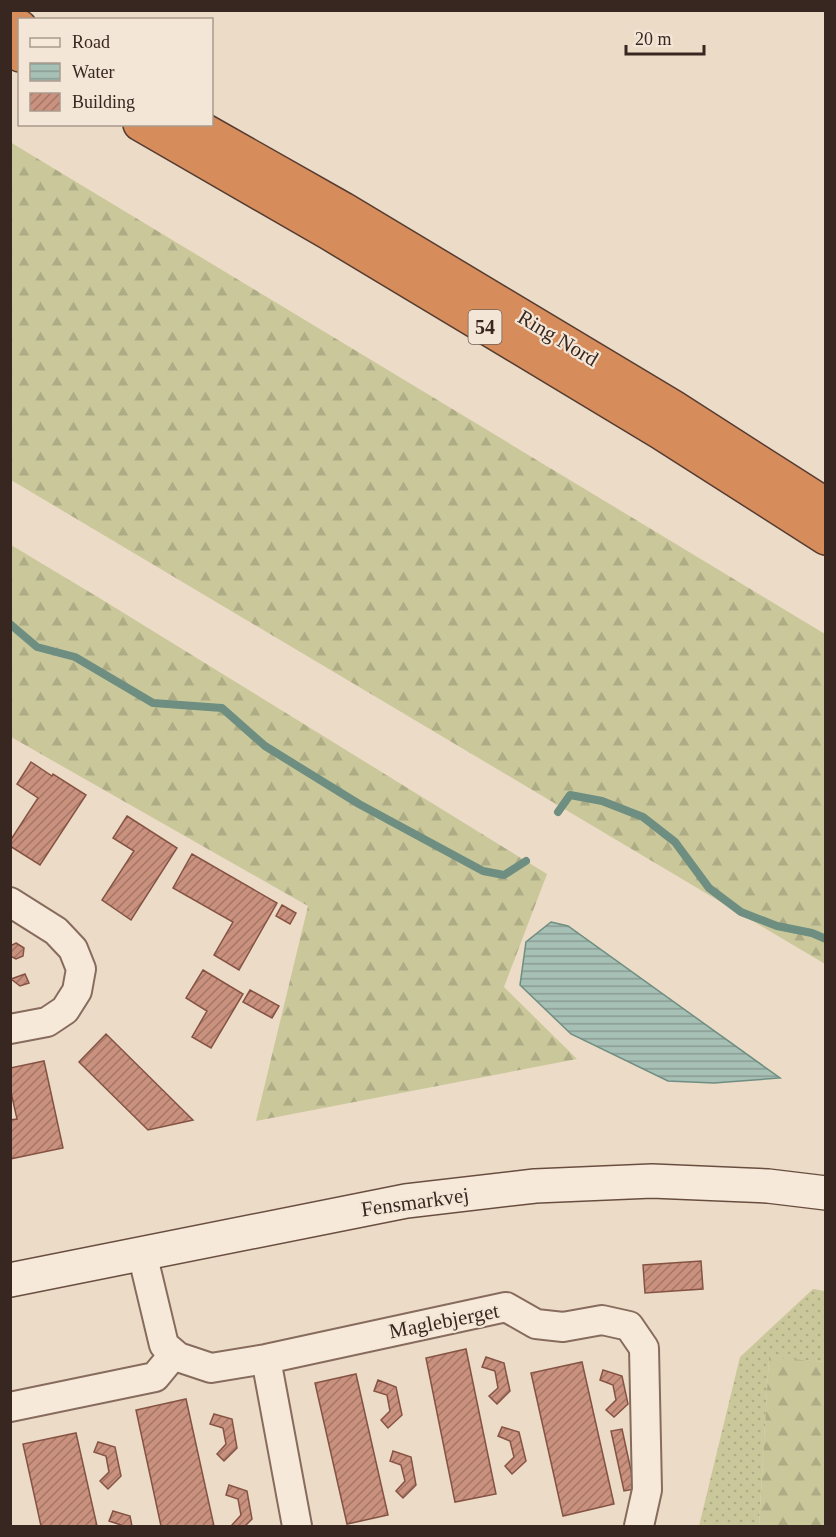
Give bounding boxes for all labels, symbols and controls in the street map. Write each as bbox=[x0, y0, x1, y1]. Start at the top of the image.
legend bbox=[18, 18, 213, 126]
scale bar bbox=[626, 18, 704, 56]
text: 20 m bbox=[635, 29, 672, 49]
text: Road bbox=[72, 32, 110, 52]
text: Water bbox=[72, 62, 115, 82]
text: Building bbox=[72, 92, 135, 112]
street label: Ring Nord bbox=[514, 305, 603, 372]
road number: 54 bbox=[468, 310, 502, 344]
street label: Fensmarkvej bbox=[360, 1183, 470, 1221]
street label: Maglebjerget bbox=[387, 1299, 501, 1343]

